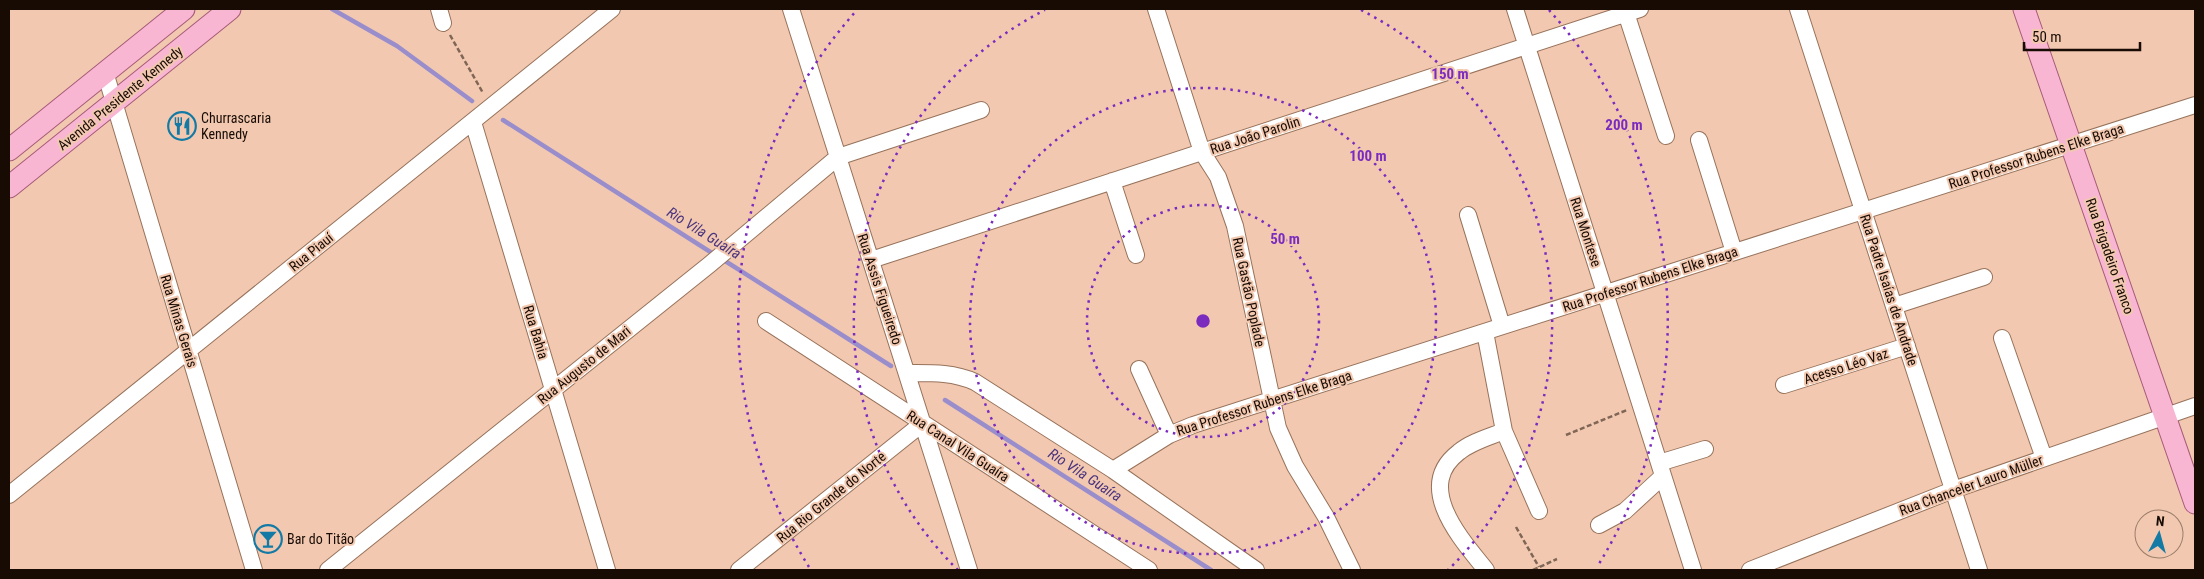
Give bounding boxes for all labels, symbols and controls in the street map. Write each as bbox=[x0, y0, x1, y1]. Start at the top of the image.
scale bar bbox=[2024, 20, 2140, 52]
text: 50 m bbox=[2032, 28, 2062, 46]
street label: Avenida Presidente Kennedy bbox=[54, 43, 186, 153]
text: 150 m bbox=[1431, 65, 1469, 83]
place label: Churrascaria Kennedy bbox=[201, 110, 271, 142]
restaurant icon: Churrascaria Kennedy bbox=[167, 111, 197, 141]
street label: Rua João Parolin bbox=[1208, 113, 1302, 157]
text: 200 m bbox=[1605, 116, 1643, 134]
street label: Rua Professor Rubens Elke Braga bbox=[1946, 120, 2126, 192]
text: 100 m bbox=[1349, 147, 1387, 165]
street label: Rua Montese bbox=[1567, 195, 1605, 269]
street label: Rua Brigadeiro Franco bbox=[2083, 196, 2137, 316]
water label: Rio Vila Guaíra bbox=[664, 203, 744, 263]
street label: Rua Padre Isaías de Andrade bbox=[1857, 212, 1921, 368]
street label: Rua Piauí bbox=[286, 229, 337, 275]
text: 50 m bbox=[1270, 230, 1300, 248]
street label: Rua Assis Figueiredo bbox=[854, 231, 906, 347]
street label: Rua Gastão Poplade bbox=[1230, 236, 1269, 349]
street label: Rua Professor Rubens Elke Braga bbox=[1560, 243, 1740, 315]
street label: Rua Minas Gerais bbox=[157, 273, 201, 369]
street label: Rua Bahia bbox=[520, 303, 552, 361]
centre of rings bbox=[1194, 312, 1212, 330]
street label: Rua Augusto de Mari bbox=[534, 323, 634, 407]
street label: Acesso Léo Vaz bbox=[1802, 345, 1890, 387]
street label: Rua Professor Rubens Elke Braga bbox=[1174, 367, 1354, 439]
street label: Rua Canal Vila Guaíra bbox=[904, 407, 1012, 485]
water label: Rio Vila Guaíra bbox=[1045, 445, 1125, 505]
street label: Rua Rio Grande do Norte bbox=[773, 448, 889, 546]
street label: Rua Chanceler Lauro Müller bbox=[1897, 452, 2045, 518]
north arrow bbox=[2134, 509, 2184, 559]
text: N bbox=[2155, 513, 2165, 529]
bar icon: Bar do Titão bbox=[253, 524, 283, 554]
place label: Bar do Titão bbox=[287, 531, 354, 547]

